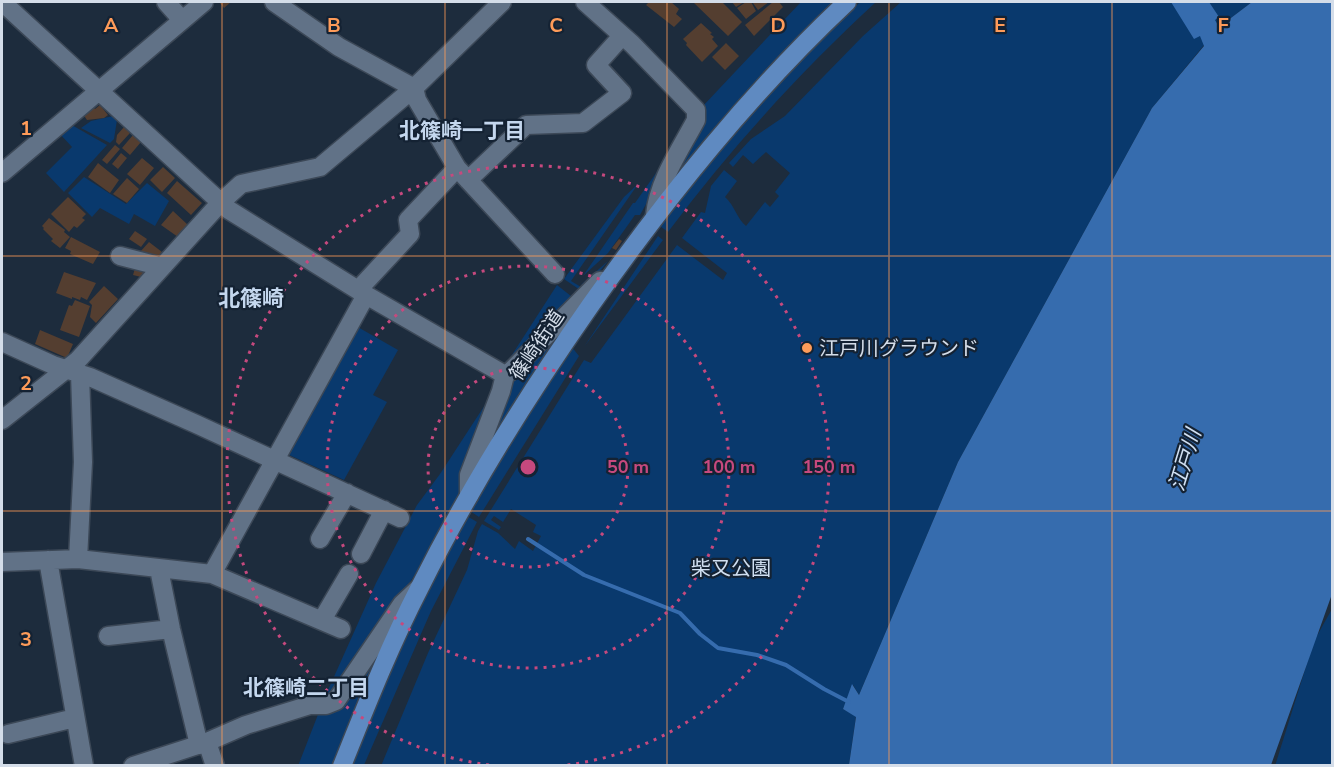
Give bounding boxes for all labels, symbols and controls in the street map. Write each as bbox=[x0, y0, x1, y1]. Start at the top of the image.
text: A bbox=[104, 12, 119, 39]
text: B bbox=[327, 12, 341, 39]
text: C bbox=[549, 12, 563, 39]
text: D bbox=[770, 12, 786, 39]
text: E bbox=[994, 12, 1006, 39]
text: F bbox=[1217, 12, 1229, 39]
text: 1 bbox=[20, 115, 32, 142]
district label: 北篠崎一丁目 bbox=[399, 117, 525, 145]
district label: 北篠崎 bbox=[218, 284, 284, 314]
street label: 篠崎街道 bbox=[503, 304, 571, 386]
place label: 江戸川グラウンド bbox=[819, 335, 979, 362]
marker: 江戸川グラウンド bbox=[800, 341, 814, 355]
text: 2 bbox=[20, 370, 32, 397]
water label: 江戸川 bbox=[1162, 424, 1208, 494]
text: 50 m bbox=[607, 455, 649, 479]
text: 100 m bbox=[702, 455, 756, 479]
text: 150 m bbox=[802, 455, 856, 479]
centre of rings bbox=[518, 457, 538, 477]
park label: 柴又公園 bbox=[691, 555, 771, 582]
text: 3 bbox=[20, 626, 32, 653]
district label: 北篠崎二丁目 bbox=[243, 674, 369, 702]

